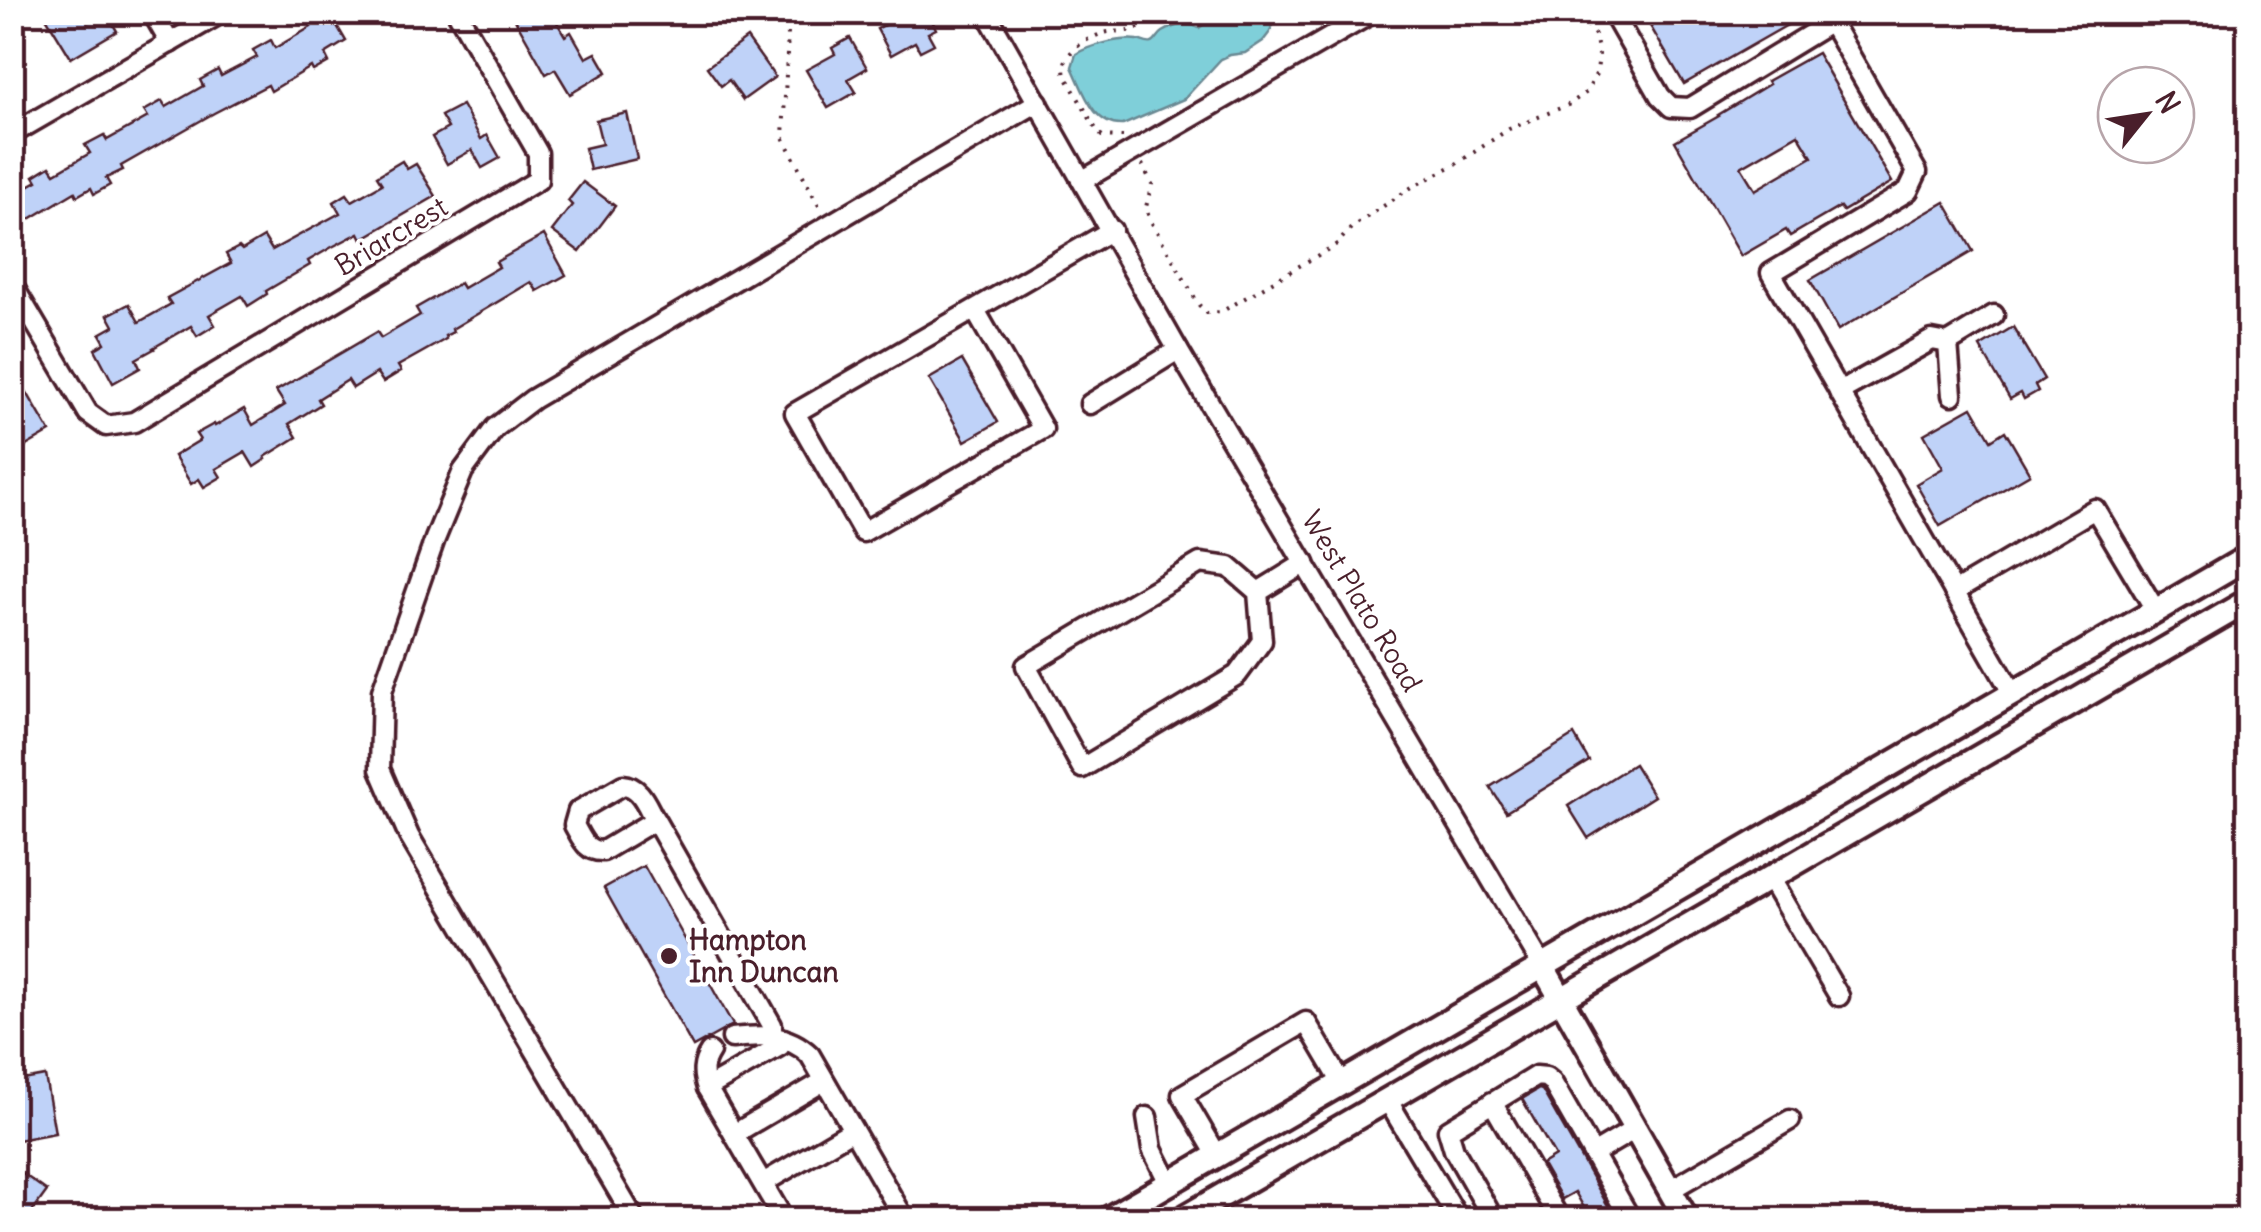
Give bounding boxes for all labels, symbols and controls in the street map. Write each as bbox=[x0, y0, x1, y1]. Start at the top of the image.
north arrow bbox=[2096, 65, 2196, 165]
text: N bbox=[2147, 85, 2188, 120]
street label: Briarcrest bbox=[328, 188, 454, 284]
street label: West Plato Road bbox=[1294, 504, 1430, 698]
place label: Hampton Inn Duncan bbox=[689, 922, 839, 990]
marker: Hampton Inn Duncan bbox=[658, 945, 680, 967]

